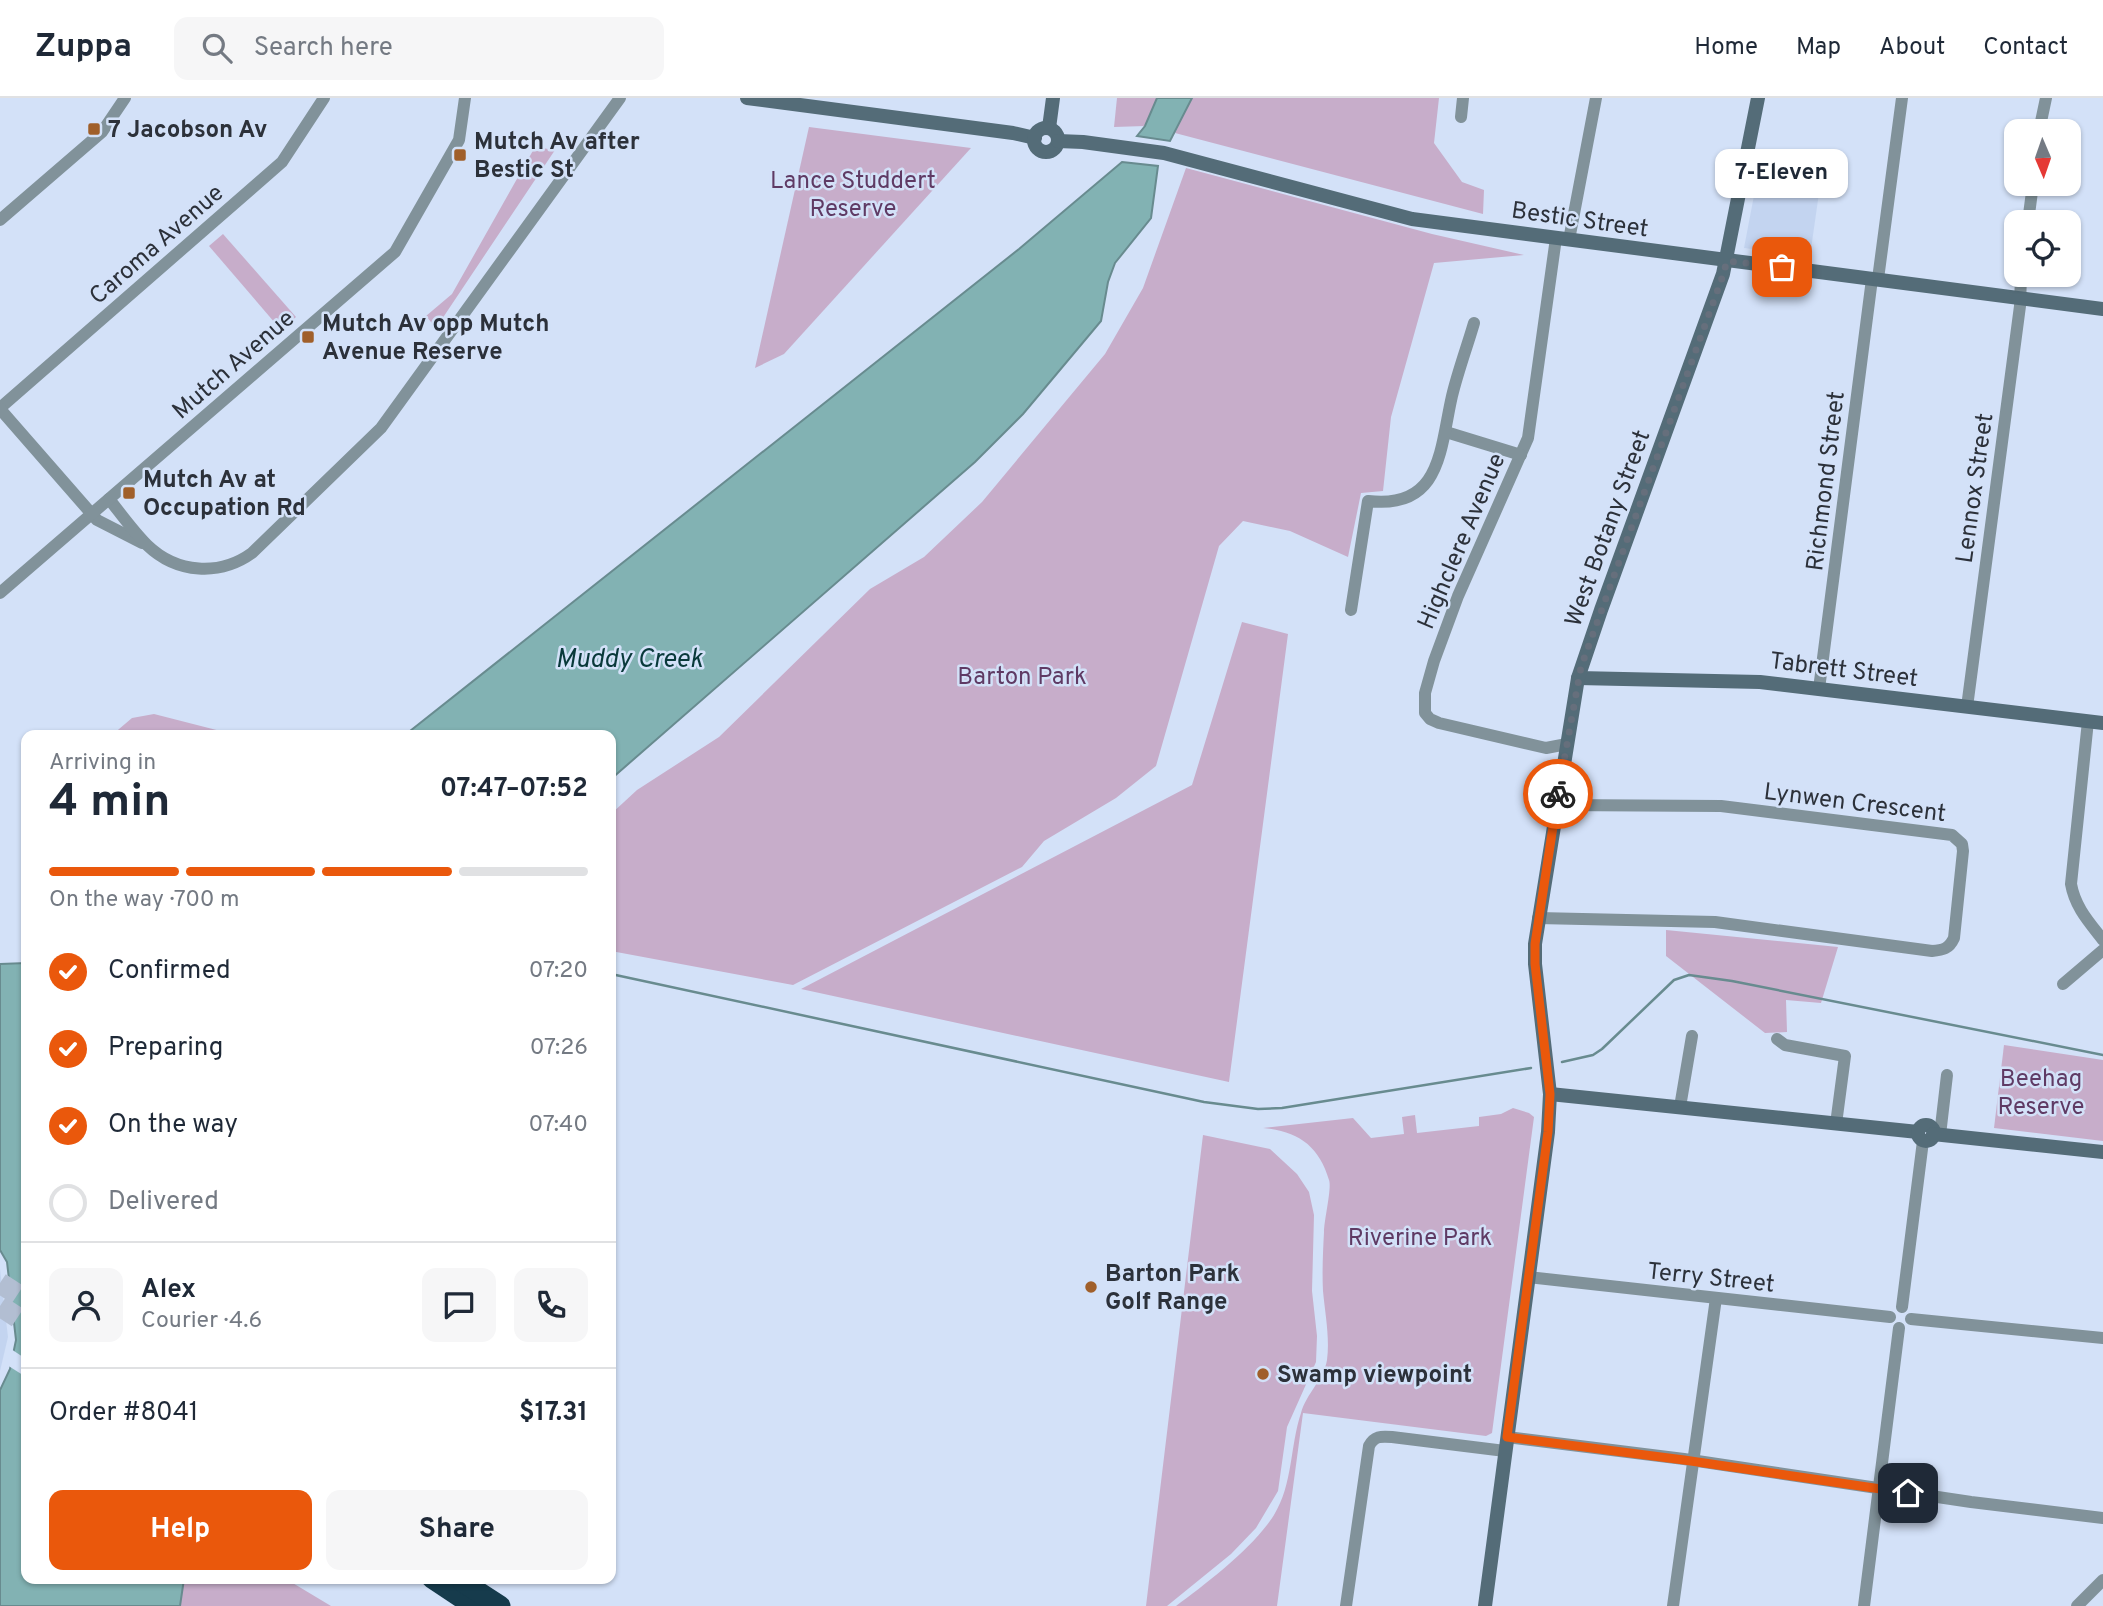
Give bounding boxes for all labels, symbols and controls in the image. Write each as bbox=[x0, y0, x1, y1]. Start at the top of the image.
search box bbox=[174, 17, 664, 80]
text: Zuppa bbox=[35, 27, 132, 69]
icon: search bbox=[198, 29, 236, 67]
text: Search here bbox=[254, 32, 393, 65]
text: Home bbox=[1694, 33, 1758, 63]
text: Map bbox=[1796, 33, 1841, 63]
text: About bbox=[1879, 33, 1945, 63]
text: Contact bbox=[1983, 33, 2068, 63]
place label: 7 Jacobson Av bbox=[108, 116, 267, 146]
north arrow bbox=[2004, 119, 2081, 196]
map controls bbox=[2004, 119, 2081, 287]
marker: 7 Jacobson Av bbox=[86, 121, 102, 137]
place label: Mutch Av after Bestic St bbox=[474, 128, 640, 186]
marker: Mutch Av after Bestic St bbox=[452, 147, 468, 163]
callout: 7-Eleven bbox=[1716, 148, 1848, 197]
text: 7-Eleven bbox=[1735, 159, 1828, 188]
park label: Lance Studdert Reserve bbox=[770, 167, 936, 225]
street label: Caroma Avenue bbox=[84, 179, 231, 312]
street label: Bestic Street bbox=[1509, 197, 1650, 245]
button: locate bbox=[2004, 210, 2081, 287]
pin bbox=[1752, 237, 1812, 297]
icon: bag bbox=[1763, 248, 1801, 286]
street label: Mutch Avenue bbox=[167, 304, 302, 427]
place label: Mutch Av opp Mutch Avenue Reserve bbox=[322, 310, 549, 368]
marker: Mutch Av opp Mutch Avenue Reserve bbox=[300, 329, 316, 345]
street label: Richmond Street bbox=[1801, 390, 1853, 573]
street label: Lennox Street bbox=[1951, 411, 2001, 565]
street label: West Botany Street bbox=[1559, 426, 1658, 631]
street label: Highclere Avenue bbox=[1412, 449, 1513, 634]
place label: Mutch Av at Occupation Rd bbox=[143, 466, 306, 524]
marker: Mutch Av at Occupation Rd bbox=[121, 485, 137, 501]
water label: Muddy Creek bbox=[555, 644, 703, 677]
street label: Tabrett Street bbox=[1768, 647, 1920, 695]
park label: Barton Park bbox=[957, 663, 1087, 693]
text: Arriving in bbox=[49, 749, 156, 778]
courier bbox=[1523, 759, 1593, 829]
text: 07:47–07:52 bbox=[440, 773, 588, 806]
text: 4 min bbox=[49, 774, 171, 833]
icon: bike bbox=[1539, 775, 1577, 813]
street label: Lynwen Crescent bbox=[1762, 778, 1948, 830]
text: On the way · 700 m bbox=[49, 886, 239, 915]
icon: check bbox=[49, 953, 87, 991]
text: Confirmed bbox=[108, 955, 231, 988]
text: 07:20 bbox=[529, 957, 588, 986]
icon: check bbox=[49, 1030, 87, 1068]
text: Preparing bbox=[108, 1032, 223, 1065]
text: 07:26 bbox=[530, 1034, 588, 1063]
park label: Beehag Reserve bbox=[1998, 1065, 2084, 1123]
icon: check bbox=[49, 1107, 87, 1145]
text: On the way bbox=[108, 1109, 238, 1142]
text: 07:40 bbox=[529, 1111, 588, 1140]
text: Delivered bbox=[108, 1186, 219, 1219]
park label: Riverine Park bbox=[1348, 1224, 1492, 1254]
street label: Terry Street bbox=[1645, 1257, 1776, 1301]
place label: Barton Park Golf Range bbox=[1105, 1260, 1240, 1318]
button: person bbox=[49, 1268, 123, 1342]
button: chat bbox=[422, 1268, 496, 1342]
button: phone bbox=[514, 1268, 588, 1342]
text: Alex bbox=[141, 1274, 196, 1307]
marker: Barton Park Golf Range bbox=[1083, 1279, 1099, 1295]
text: Courier · 4.6 bbox=[141, 1307, 262, 1336]
place label: Swamp viewpoint bbox=[1277, 1361, 1472, 1391]
marker: Swamp viewpoint bbox=[1255, 1366, 1271, 1382]
text: Order #8041 bbox=[49, 1397, 199, 1430]
text: $17.31 bbox=[519, 1397, 588, 1430]
pin bbox=[1878, 1463, 1938, 1523]
icon: home bbox=[1889, 1474, 1927, 1512]
button: Help bbox=[49, 1490, 312, 1570]
button: Share bbox=[326, 1490, 588, 1570]

